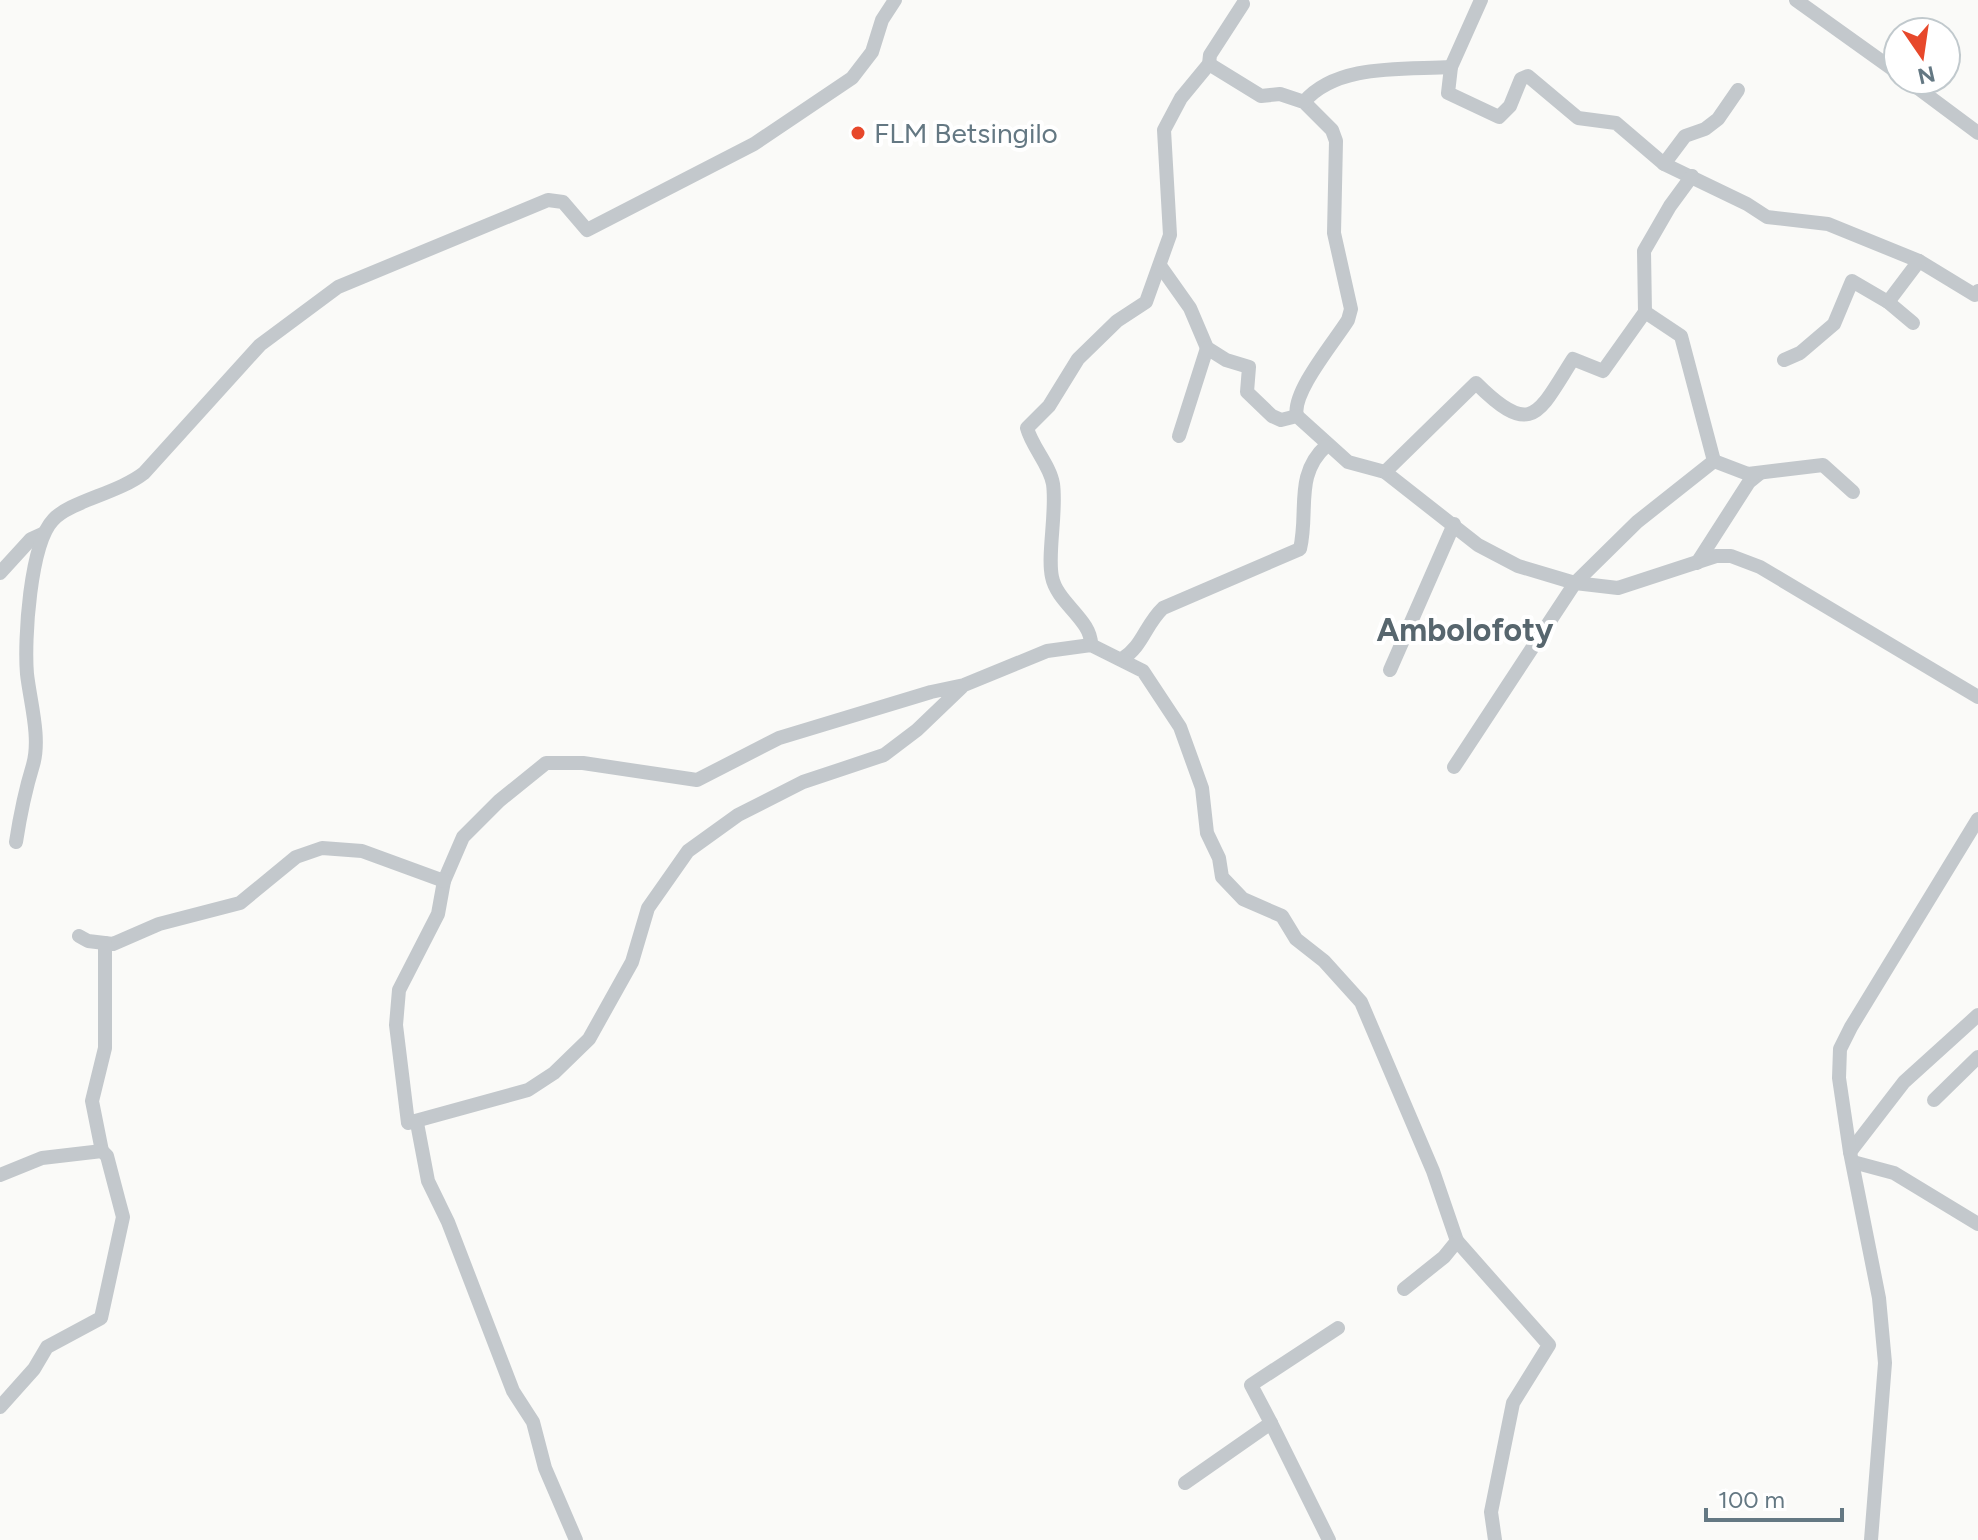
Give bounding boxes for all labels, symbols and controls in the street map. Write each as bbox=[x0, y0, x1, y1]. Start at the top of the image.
north arrow bbox=[1882, 16, 1962, 96]
text: N bbox=[1915, 60, 1938, 90]
place label: FLM Betsingilo bbox=[874, 116, 1058, 150]
marker: FLM Betsingilo bbox=[849, 124, 867, 142]
district label: Ambolofoty bbox=[1377, 611, 1554, 649]
scale bar bbox=[1706, 1472, 1842, 1522]
text: 100 m bbox=[1718, 1485, 1785, 1514]

